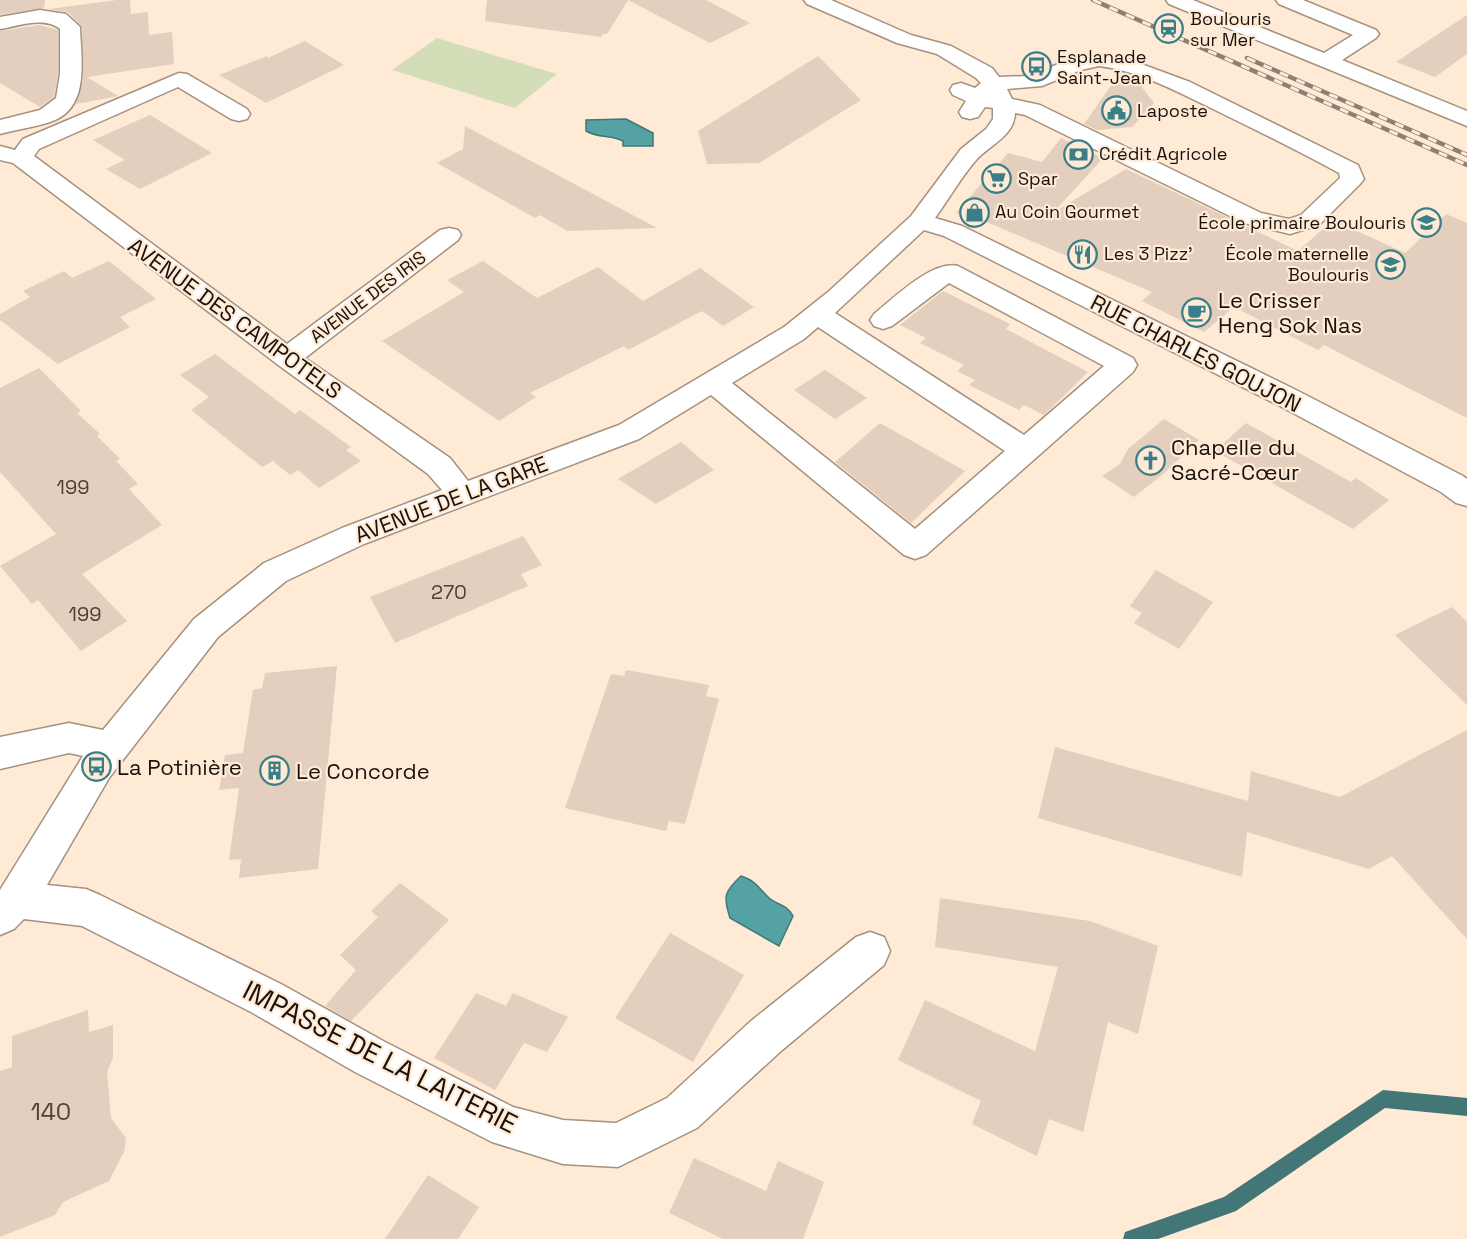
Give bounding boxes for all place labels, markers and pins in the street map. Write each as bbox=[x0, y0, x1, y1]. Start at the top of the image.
place label: Boulouris sur Mer bbox=[1190, 7, 1271, 51]
station icon: Boulouris sur Mer bbox=[1153, 13, 1185, 45]
place label: Esplanade Saint-Jean bbox=[1057, 45, 1152, 89]
bus stop icon: Esplanade Saint-Jean bbox=[1020, 51, 1052, 83]
public building icon: Laposte bbox=[1100, 95, 1132, 127]
place label: Laposte bbox=[1137, 99, 1208, 122]
bank icon: Crédit Agricole bbox=[1062, 138, 1094, 170]
place label: Crédit Agricole bbox=[1099, 142, 1227, 165]
supermarket icon: Spar bbox=[981, 163, 1013, 195]
place label: Spar bbox=[1018, 167, 1058, 190]
shop icon: Au Coin Gourmet bbox=[958, 196, 990, 228]
place label: Au Coin Gourmet bbox=[995, 200, 1140, 223]
school or university icon: École primaire Boulouris bbox=[1411, 207, 1443, 239]
place label: École primaire Boulouris bbox=[1198, 211, 1406, 234]
restaurant icon: Les 3 Pizz' bbox=[1067, 238, 1099, 270]
place label: Les 3 Pizz' bbox=[1104, 242, 1193, 265]
place label: École maternelle Boulouris bbox=[1225, 242, 1369, 286]
school or university icon: École maternelle Boulouris bbox=[1374, 248, 1406, 280]
place label: Le Crisser Heng Sok Nas bbox=[1218, 286, 1362, 339]
cafe icon: Le Crisser Heng Sok Nas bbox=[1181, 297, 1213, 329]
place label: Chapelle du Sacré-Cœur bbox=[1171, 433, 1299, 486]
church icon: Chapelle du Sacré-Cœur bbox=[1134, 444, 1166, 476]
bus stop icon: La Potinière bbox=[80, 751, 112, 783]
place label: La Potinière bbox=[117, 753, 242, 781]
building icon: Le Concorde bbox=[259, 755, 291, 787]
place label: Le Concorde bbox=[296, 757, 430, 785]

